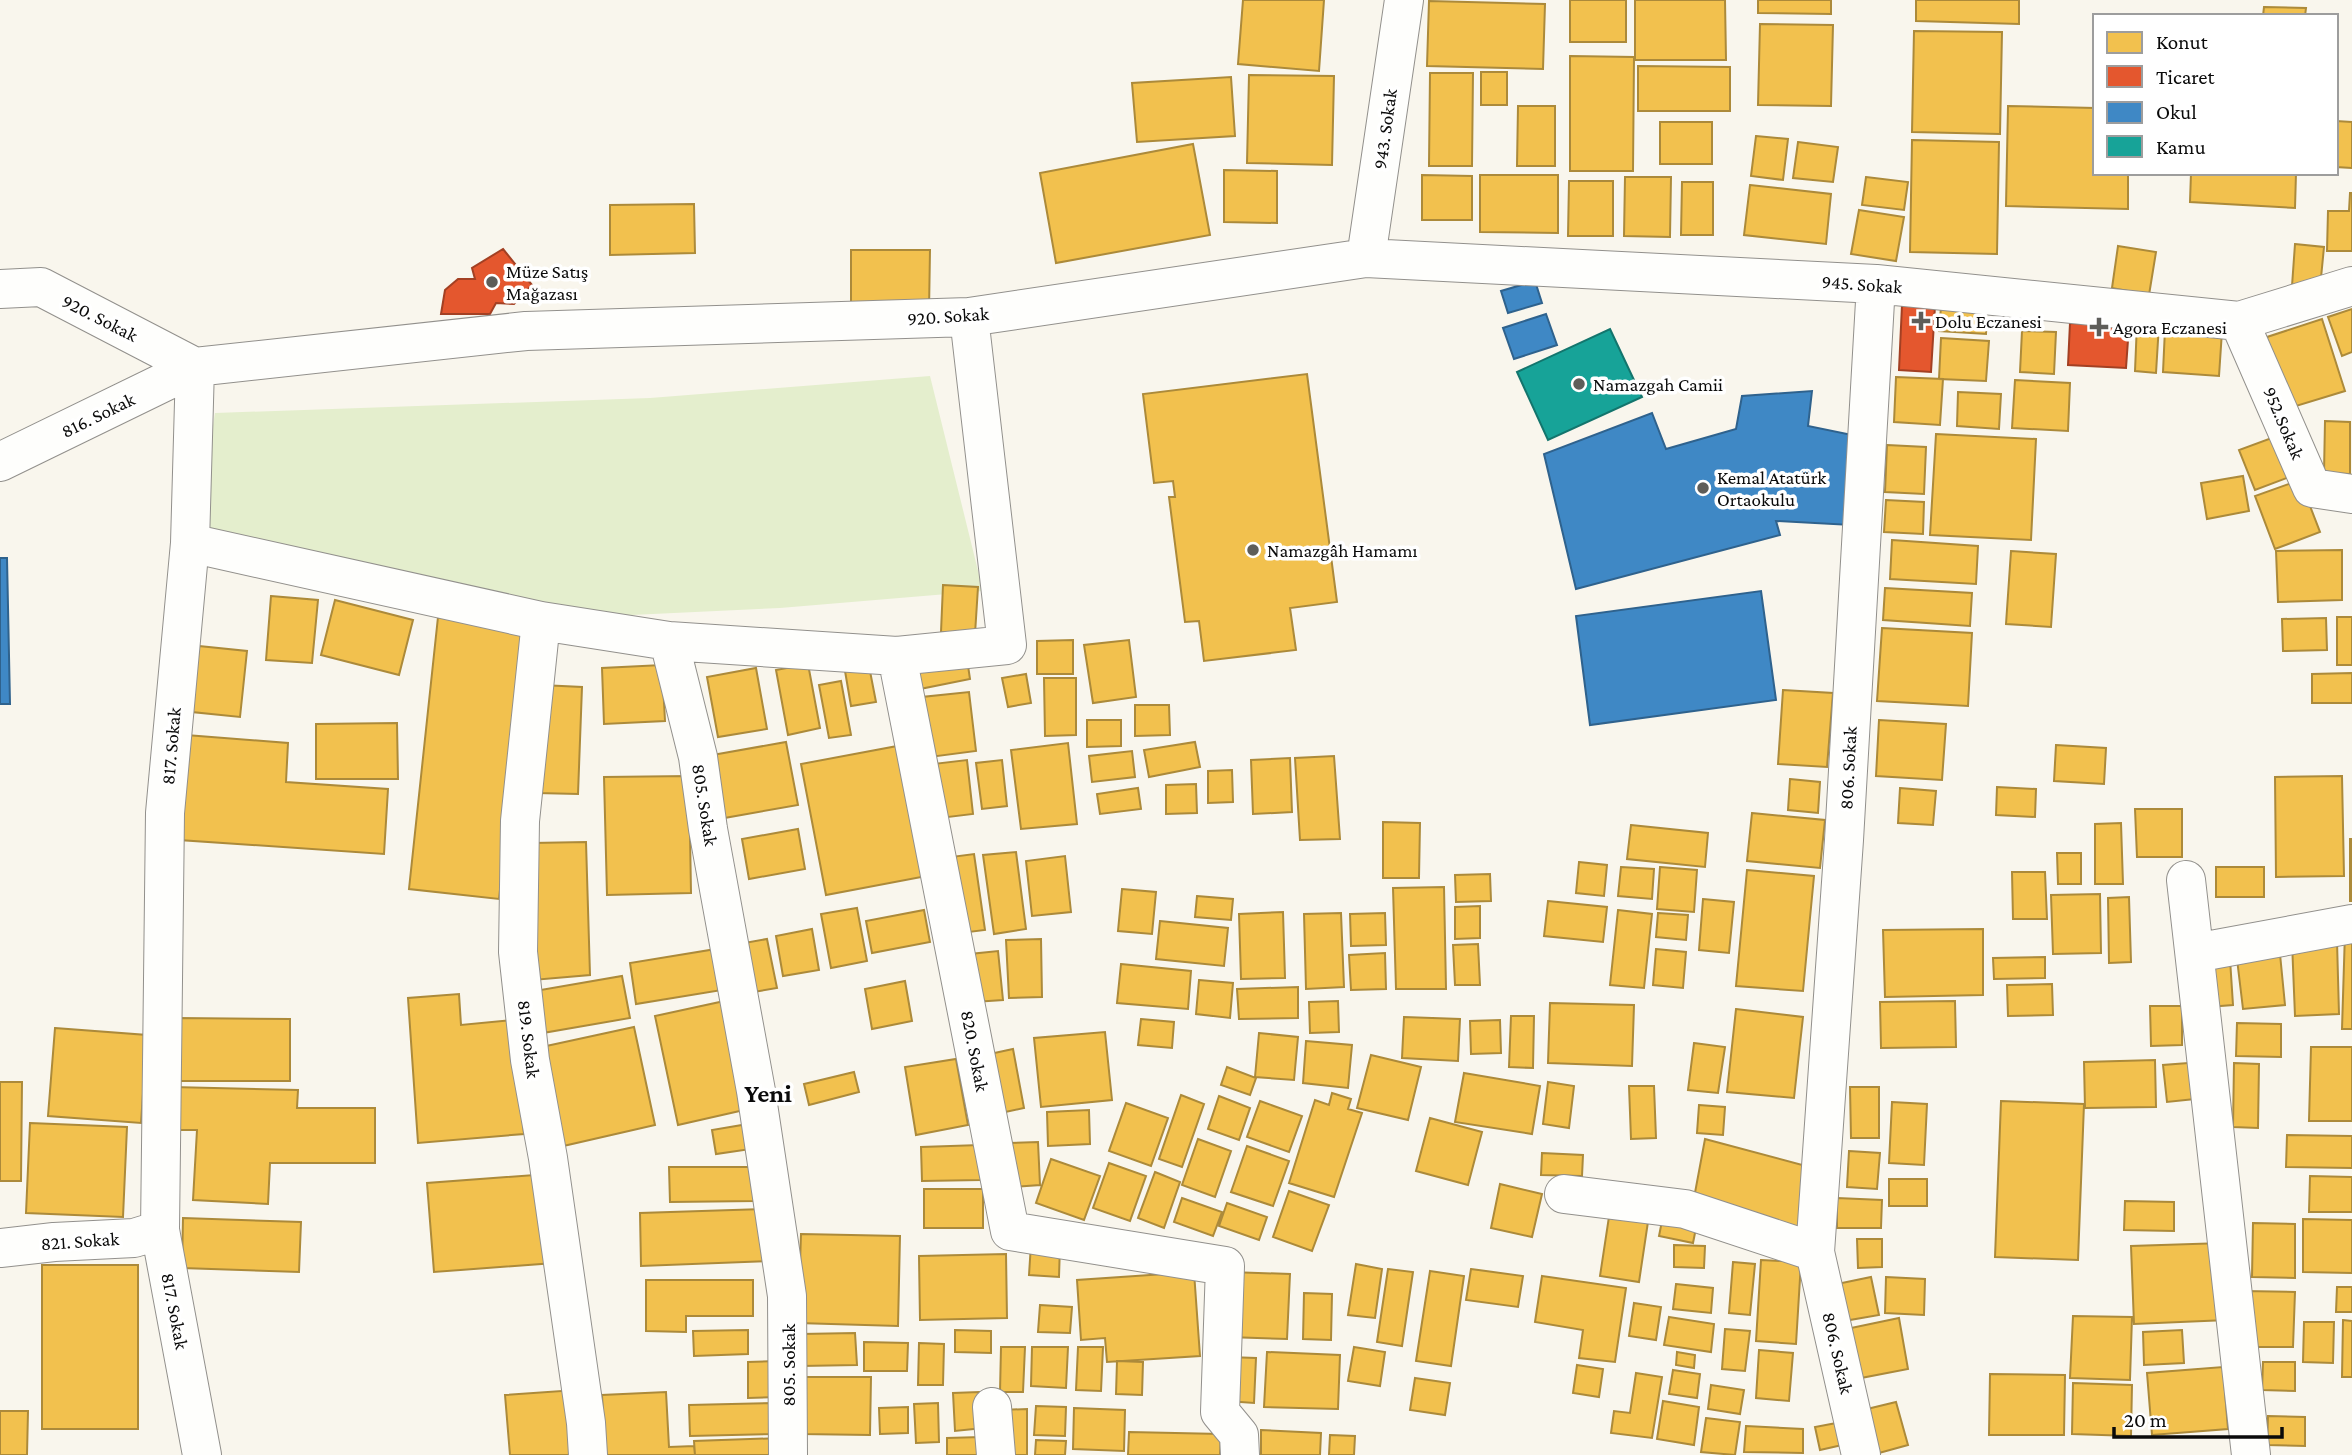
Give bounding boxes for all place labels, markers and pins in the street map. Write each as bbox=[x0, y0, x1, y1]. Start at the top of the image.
place label: Müze Satış Mağazası bbox=[506, 261, 588, 304]
marker: Müze Satış Mağazası bbox=[484, 274, 500, 290]
place label: Dolu Eczanesi bbox=[1935, 311, 2042, 332]
marker: Dolu Eczanesi bbox=[1913, 313, 1929, 329]
place label: Agora Eczanesi bbox=[2113, 317, 2227, 338]
marker: Agora Eczanesi bbox=[2091, 319, 2107, 335]
place label: Namazgah Camii bbox=[1593, 374, 1723, 395]
marker: Namazgah Camii bbox=[1571, 376, 1587, 392]
place label: Kemal Atatürk Ortaokulu bbox=[1717, 467, 1827, 510]
marker: Kemal Atatürk Ortaokulu bbox=[1695, 480, 1711, 496]
place label: Namazgâh Hamamı bbox=[1267, 540, 1418, 561]
marker: Namazgâh Hamamı bbox=[1245, 542, 1261, 558]

